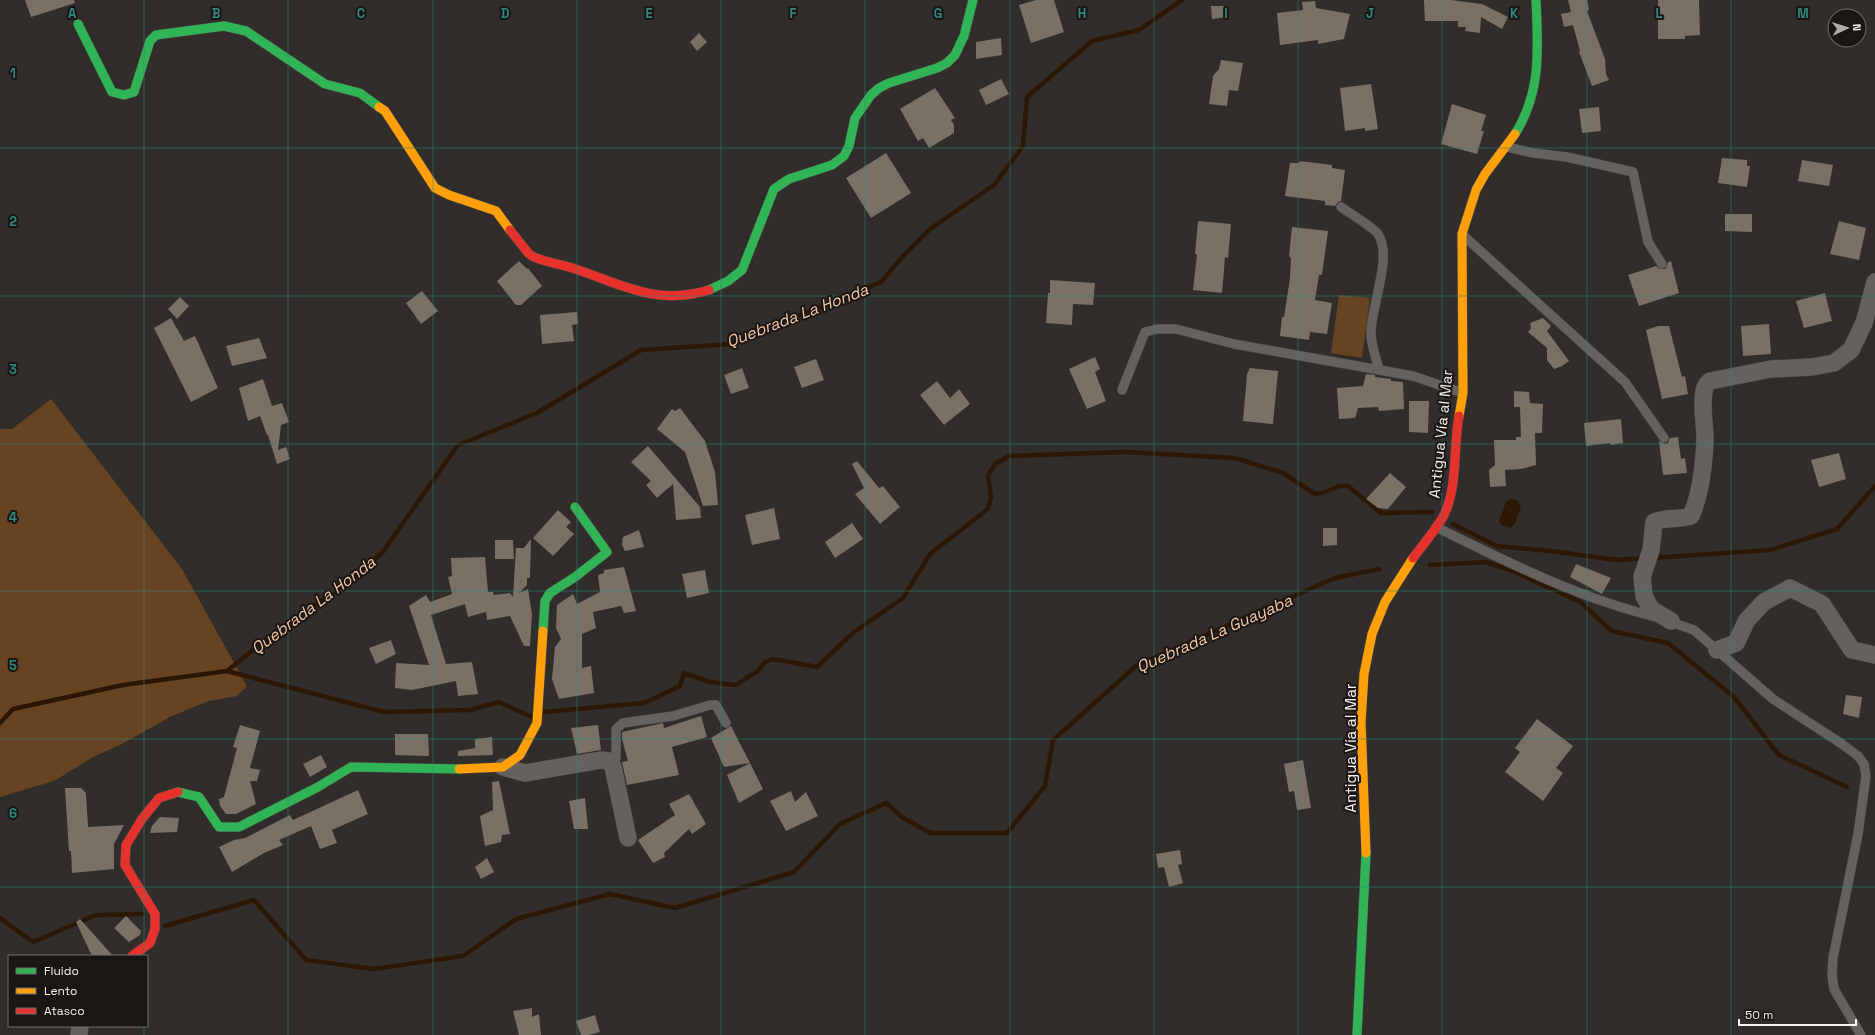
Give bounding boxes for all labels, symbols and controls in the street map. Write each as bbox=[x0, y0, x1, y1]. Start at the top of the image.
text: A bbox=[68, 5, 77, 22]
text: B bbox=[212, 5, 221, 22]
text: C bbox=[357, 5, 365, 22]
text: D bbox=[501, 5, 510, 22]
text: E bbox=[645, 5, 653, 22]
text: F bbox=[790, 5, 797, 22]
text: G bbox=[934, 5, 942, 22]
text: H bbox=[1078, 5, 1086, 22]
text: I bbox=[1224, 5, 1228, 22]
text: J bbox=[1366, 5, 1374, 22]
text: K bbox=[1510, 5, 1519, 22]
text: L bbox=[1655, 5, 1663, 22]
text: M bbox=[1797, 5, 1809, 22]
north arrow bbox=[1827, 8, 1867, 48]
text: N bbox=[1850, 23, 1864, 31]
text: 1 bbox=[10, 65, 16, 82]
text: 2 bbox=[9, 213, 17, 230]
water label: Quebrada La Honda bbox=[723, 278, 872, 352]
text: 3 bbox=[9, 361, 17, 378]
street label: Antigua Vía al Mar bbox=[1424, 368, 1457, 499]
text: 4 bbox=[9, 509, 17, 526]
water label: Quebrada La Honda bbox=[247, 551, 380, 659]
water label: Quebrada La Guayaba bbox=[1133, 589, 1296, 677]
text: 5 bbox=[9, 657, 17, 674]
street label: Antigua Vía al Mar bbox=[1341, 683, 1360, 812]
text: 6 bbox=[9, 805, 17, 822]
legend bbox=[8, 955, 148, 1027]
text: Fluido bbox=[44, 963, 79, 979]
text: Lento bbox=[44, 983, 78, 999]
scale bar bbox=[1739, 1001, 1856, 1027]
text: Atasco bbox=[44, 1003, 85, 1019]
text: 50 m bbox=[1745, 1007, 1773, 1023]

